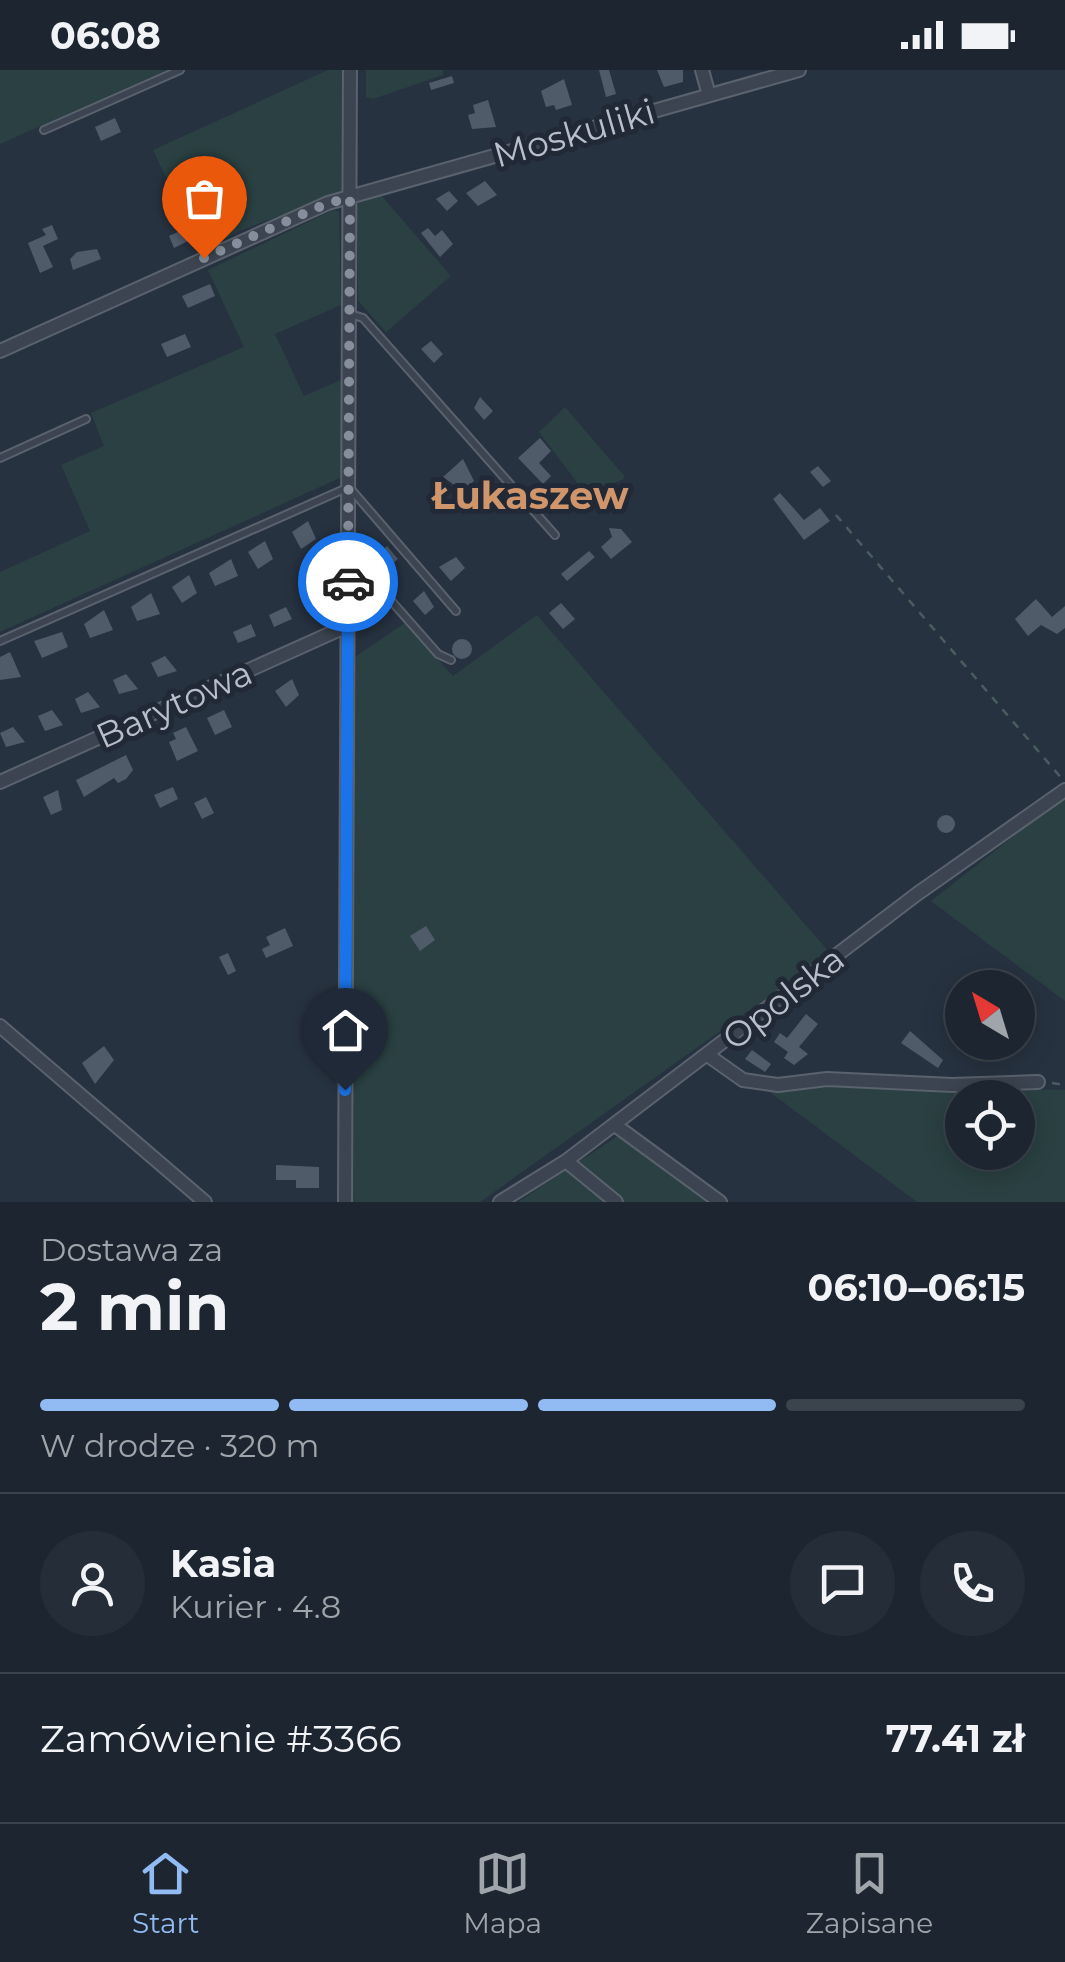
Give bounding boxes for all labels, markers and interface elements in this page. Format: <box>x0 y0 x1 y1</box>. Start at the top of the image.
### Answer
text: 06:08 <box>50 12 161 59</box>
street label: Moskuliki <box>488 89 660 177</box>
pin <box>162 156 247 259</box>
icon: bag <box>177 171 232 226</box>
district label: Łukaszew <box>430 472 629 519</box>
courier <box>298 532 398 632</box>
icon: car <box>321 555 376 610</box>
street label: Barytowa <box>90 651 258 757</box>
street label: Opolska <box>714 937 852 1059</box>
north arrow <box>945 970 1035 1060</box>
map controls <box>945 970 1035 1170</box>
pin <box>303 988 388 1091</box>
icon: home <box>318 1003 373 1058</box>
button: locate <box>945 1080 1035 1170</box>
text: Dostawa za <box>40 1230 223 1269</box>
text: 06:10–06:15 <box>808 1264 1025 1311</box>
text: 2 min <box>40 1267 229 1346</box>
text: W drodze · 320 m <box>40 1426 320 1465</box>
button: person <box>40 1531 145 1636</box>
button: chat <box>790 1531 895 1636</box>
button: phone <box>920 1531 1025 1636</box>
text: Kasia <box>170 1540 276 1587</box>
text: Kurier · 4.8 <box>170 1587 341 1626</box>
text: Zamówienie #3366 <box>40 1715 402 1762</box>
text: 77.41 zł <box>886 1715 1025 1762</box>
tab: Start <box>132 1846 199 1940</box>
tab: Mapa <box>463 1846 542 1940</box>
tab: Zapisane <box>806 1846 933 1940</box>

